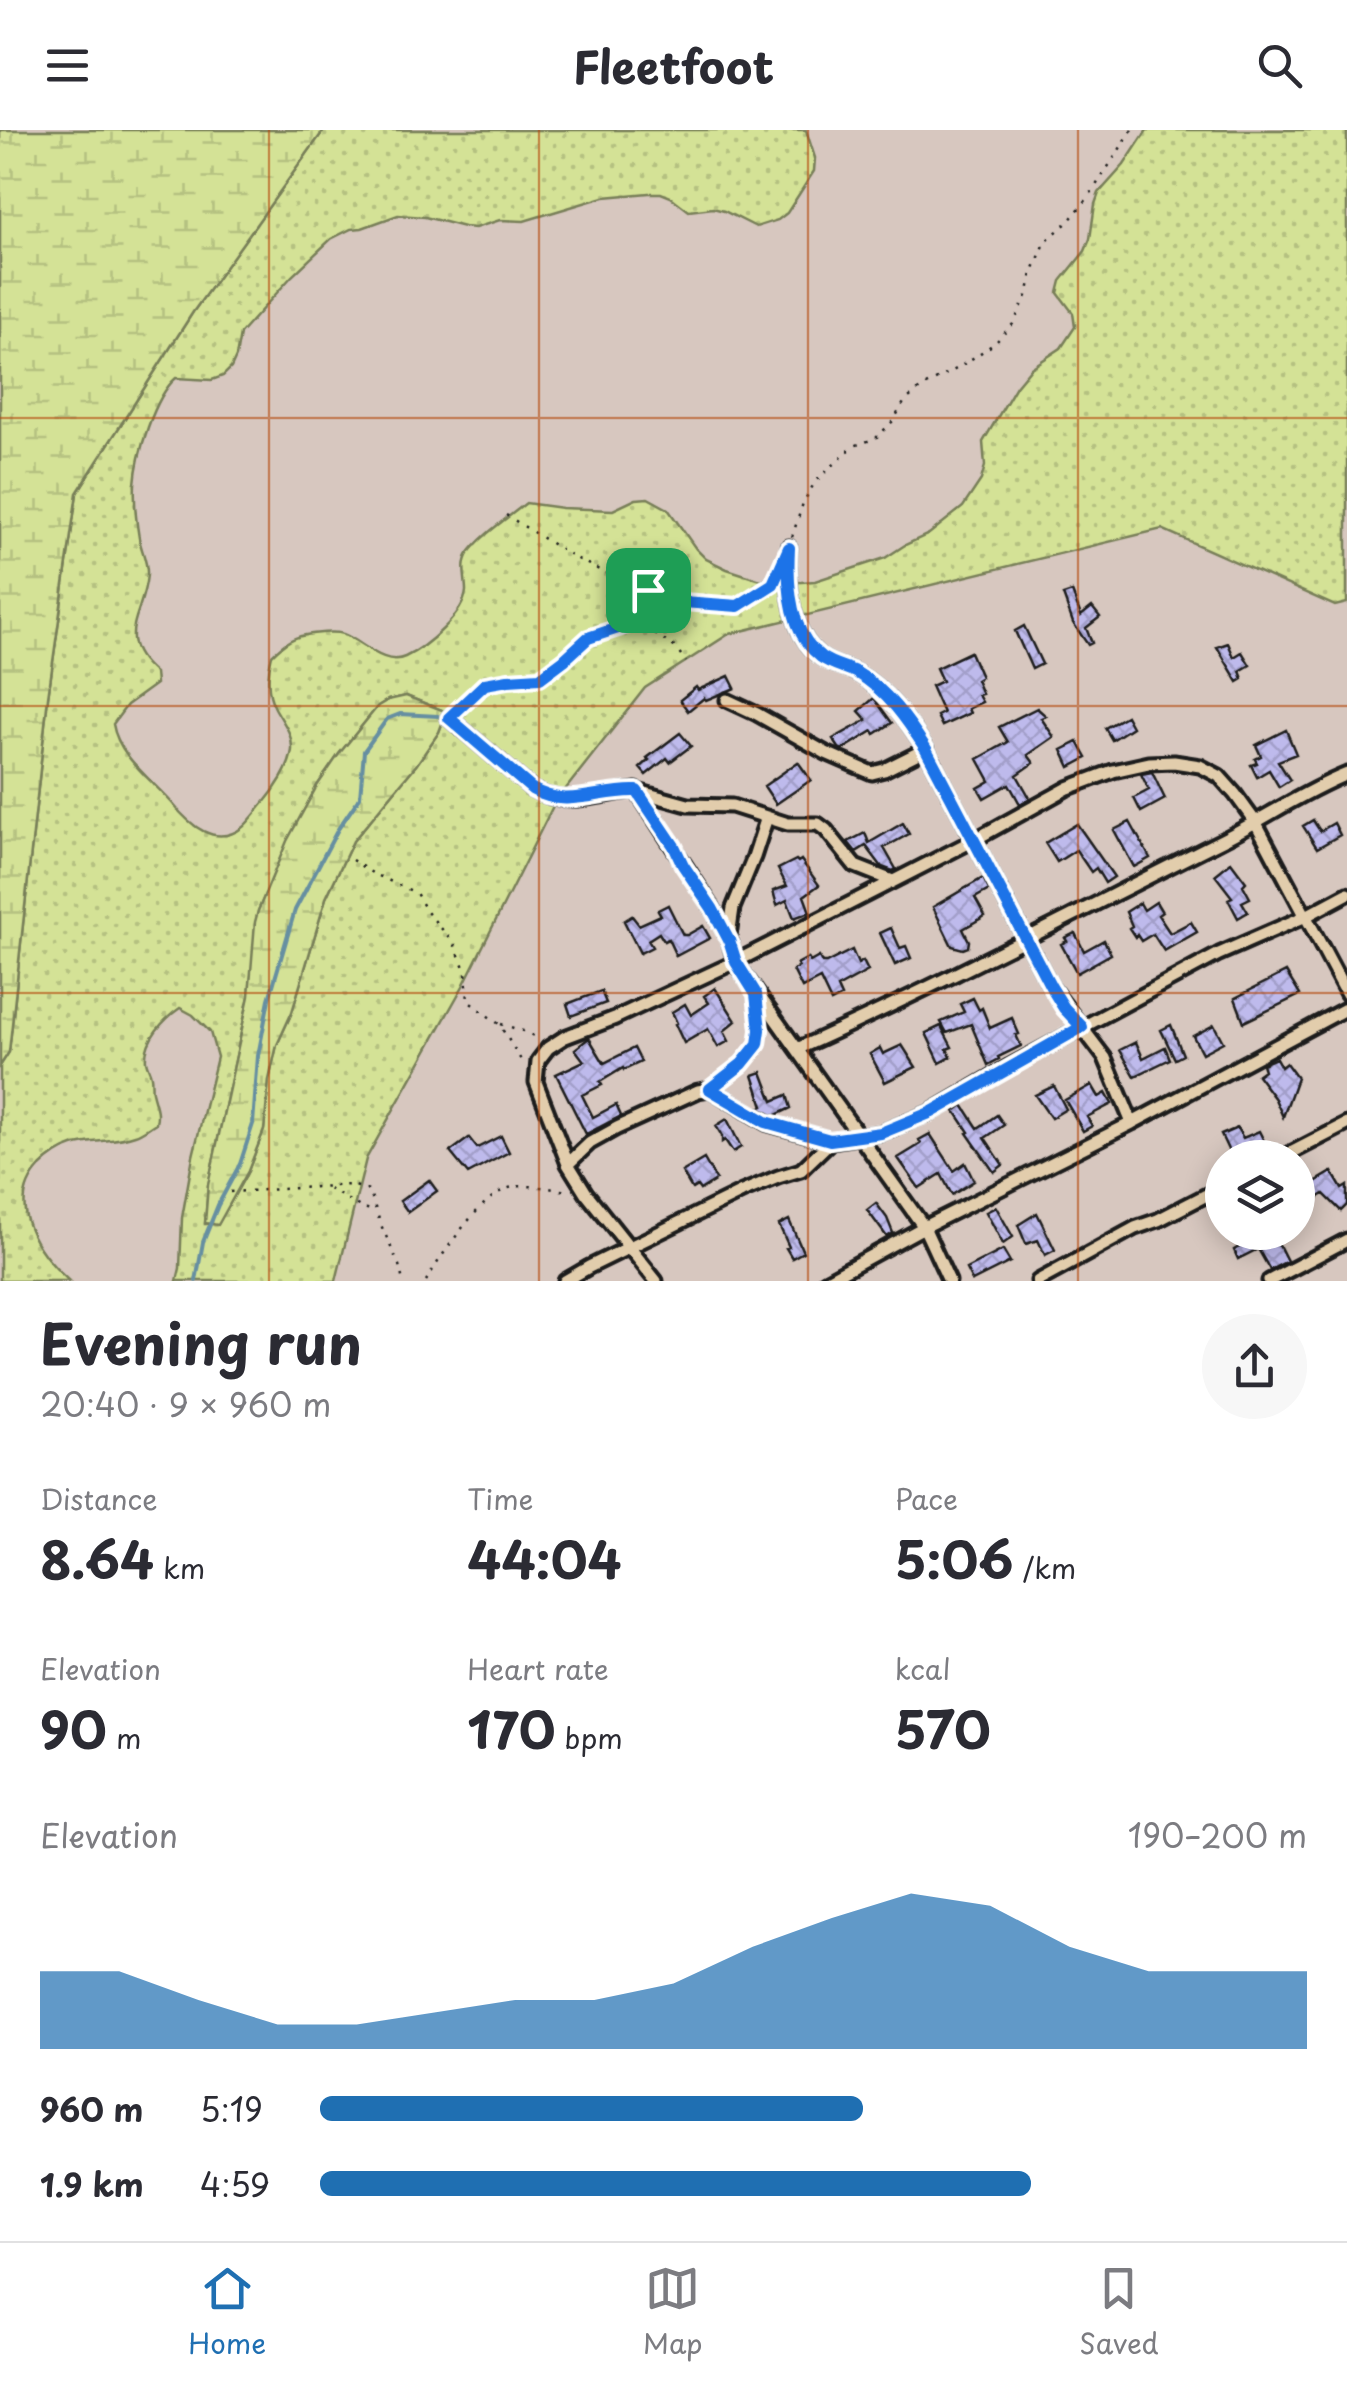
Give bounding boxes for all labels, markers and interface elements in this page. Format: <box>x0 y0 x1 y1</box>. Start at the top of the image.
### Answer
text: Fleetfoot <box>573 31 774 99</box>
icon: menu <box>40 38 95 93</box>
icon: search <box>1252 38 1307 93</box>
pin <box>606 548 691 633</box>
icon: arrive <box>621 563 676 618</box>
map controls <box>1205 1140 1315 1250</box>
button: layers <box>1205 1140 1315 1250</box>
text: Evening run <box>40 1301 362 1384</box>
button: share <box>1202 1314 1307 1419</box>
text: 20:40 · 9 × 960 m <box>40 1380 331 1428</box>
text: Distance <box>40 1477 158 1520</box>
text: Time <box>467 1477 534 1520</box>
text: Pace <box>895 1477 958 1520</box>
text: 8.64 <box>40 1520 154 1596</box>
text: 44:04 <box>467 1520 622 1596</box>
text: 5:06 <box>895 1520 1014 1596</box>
text: km <box>154 1546 205 1589</box>
text: /km <box>1014 1546 1076 1589</box>
text: Elevation <box>40 1647 161 1690</box>
text: Heart rate <box>467 1647 609 1690</box>
text: kcal <box>895 1647 951 1690</box>
text: 90 <box>40 1690 107 1766</box>
text: 170 <box>467 1690 556 1766</box>
text: 570 <box>895 1690 991 1766</box>
text: m <box>107 1716 142 1759</box>
text: bpm <box>556 1716 623 1759</box>
text: Elevation <box>40 1811 178 1859</box>
text: 190–200 m <box>1128 1811 1307 1859</box>
text: 960 m <box>40 2085 144 2133</box>
text: 5:19 <box>200 2085 263 2133</box>
text: 1.9 km <box>40 2160 144 2208</box>
text: 4:59 <box>200 2160 270 2208</box>
tab: Home <box>188 2261 266 2364</box>
tab: Map <box>643 2261 703 2364</box>
tab: Saved <box>1079 2261 1159 2364</box>

